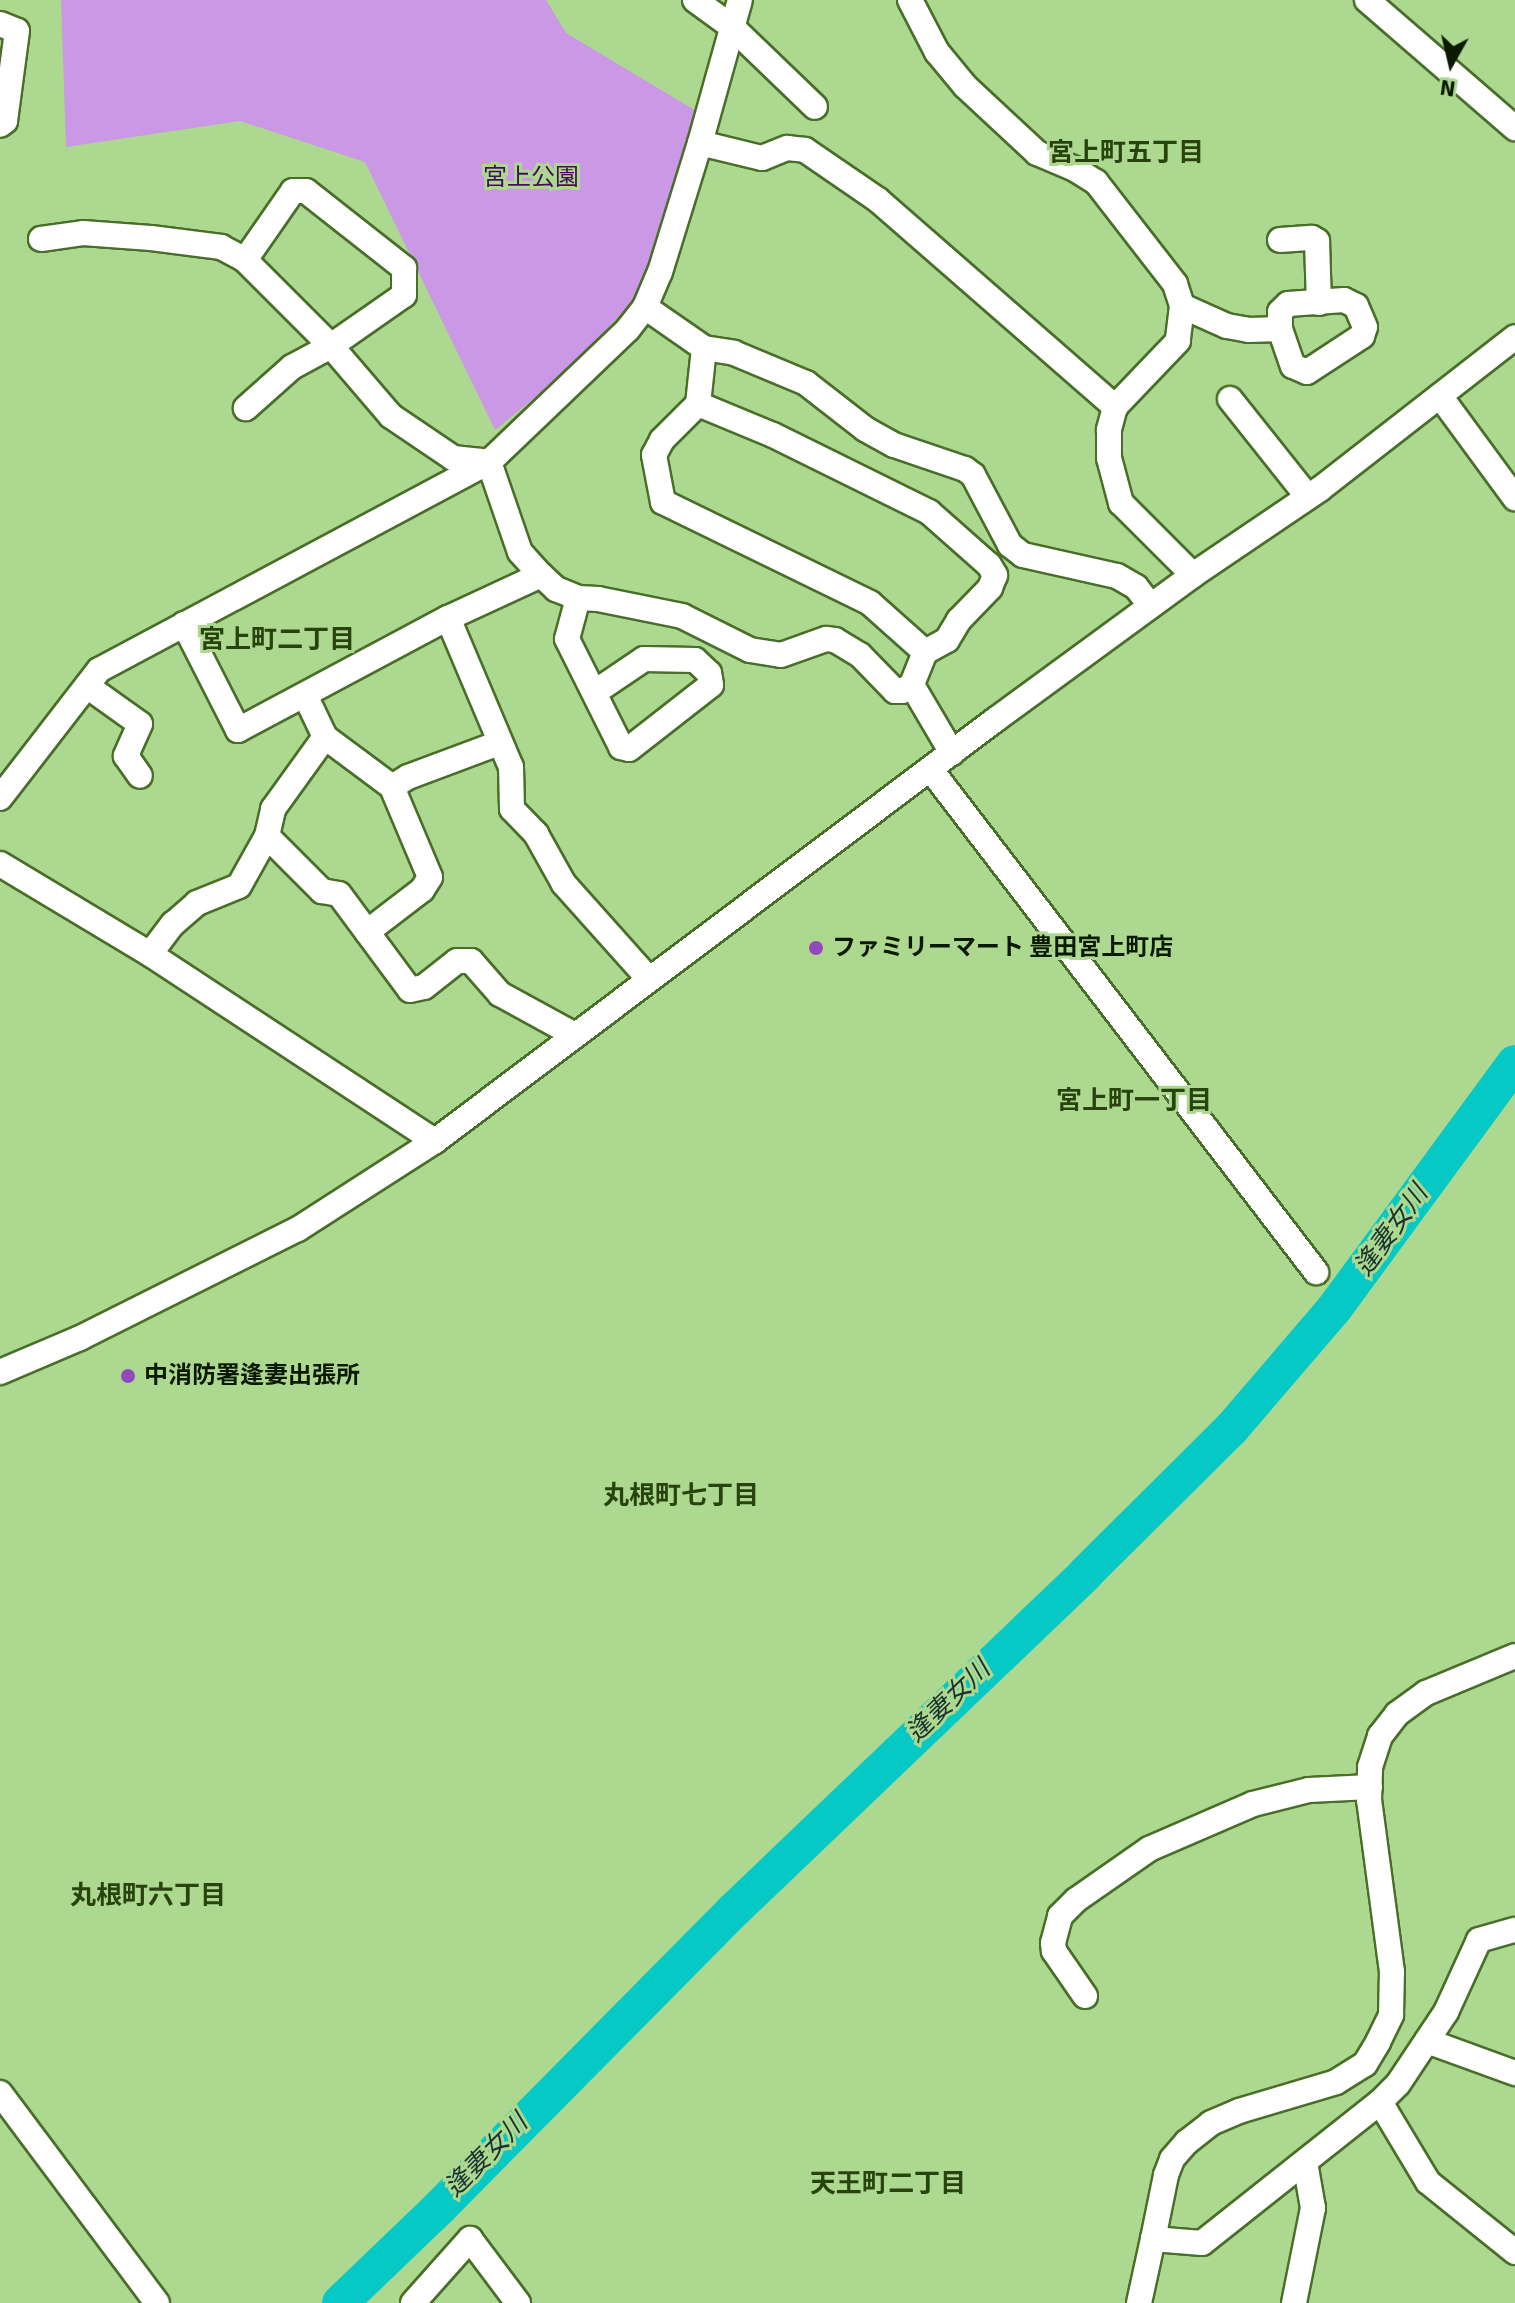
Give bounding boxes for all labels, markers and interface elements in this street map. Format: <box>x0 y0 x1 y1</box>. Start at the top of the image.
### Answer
north arrow <box>1411 24 1491 104</box>
text: N <box>1438 74 1457 103</box>
district label: 宮上町五丁目 <box>1048 138 1204 170</box>
park label: 宮上公園 <box>483 164 579 192</box>
district label: 宮上町二丁目 <box>199 625 355 657</box>
place label: ファミリーマート 豊田宮上町店 <box>832 934 1173 962</box>
marker: ファミリーマート 豊田宮上町店 <box>807 939 825 957</box>
district label: 宮上町一丁目 <box>1056 1086 1212 1118</box>
water label: 逢妻女川 <box>1349 1180 1435 1282</box>
place label: 中消防署逢妻出張所 <box>144 1362 360 1390</box>
marker: 中消防署逢妻出張所 <box>119 1367 137 1385</box>
district label: 丸根町七丁目 <box>603 1481 759 1513</box>
water label: 逢妻女川 <box>901 1655 997 1749</box>
district label: 丸根町六丁目 <box>70 1881 226 1913</box>
water label: 逢妻女川 <box>439 2108 535 2204</box>
district label: 天王町二丁目 <box>810 2169 966 2201</box>

